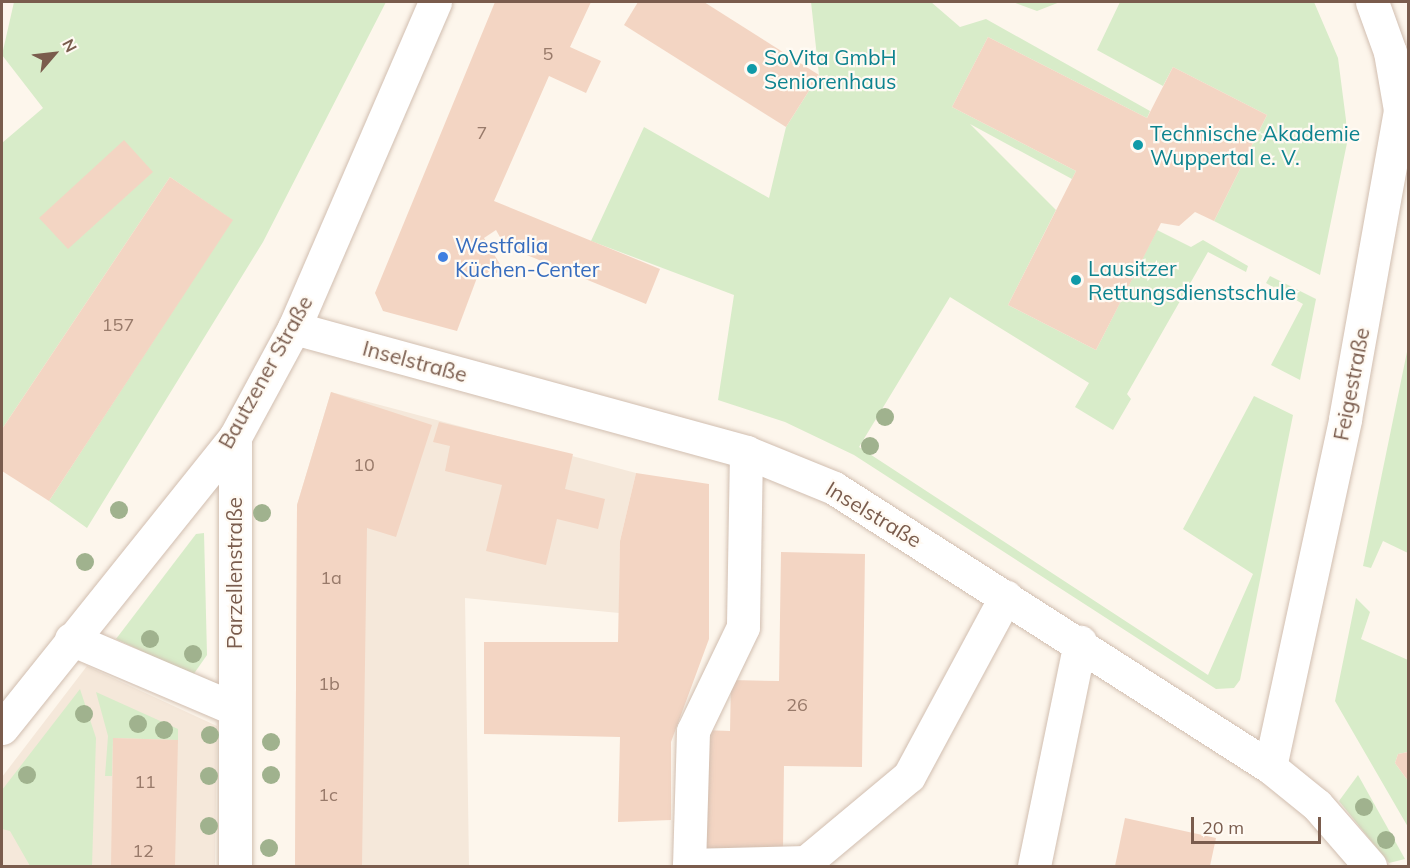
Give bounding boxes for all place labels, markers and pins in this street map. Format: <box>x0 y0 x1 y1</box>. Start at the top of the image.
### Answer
place label: SoVita GmbH Seniorenhaus <box>764 44 897 94</box>
marker: SoVita GmbH Seniorenhaus <box>745 62 759 76</box>
place label: Technische Akademie Wuppertal e. V. <box>1150 120 1360 170</box>
marker: Technische Akademie Wuppertal e. V. <box>1131 138 1145 152</box>
place label: Westfalia Küchen-Center <box>455 232 599 282</box>
marker: Westfalia Küchen-Center <box>436 250 450 264</box>
place label: Lausitzer Rettungsdienstschule <box>1088 255 1296 305</box>
marker: Lausitzer Rettungsdienstschule <box>1069 273 1083 287</box>

